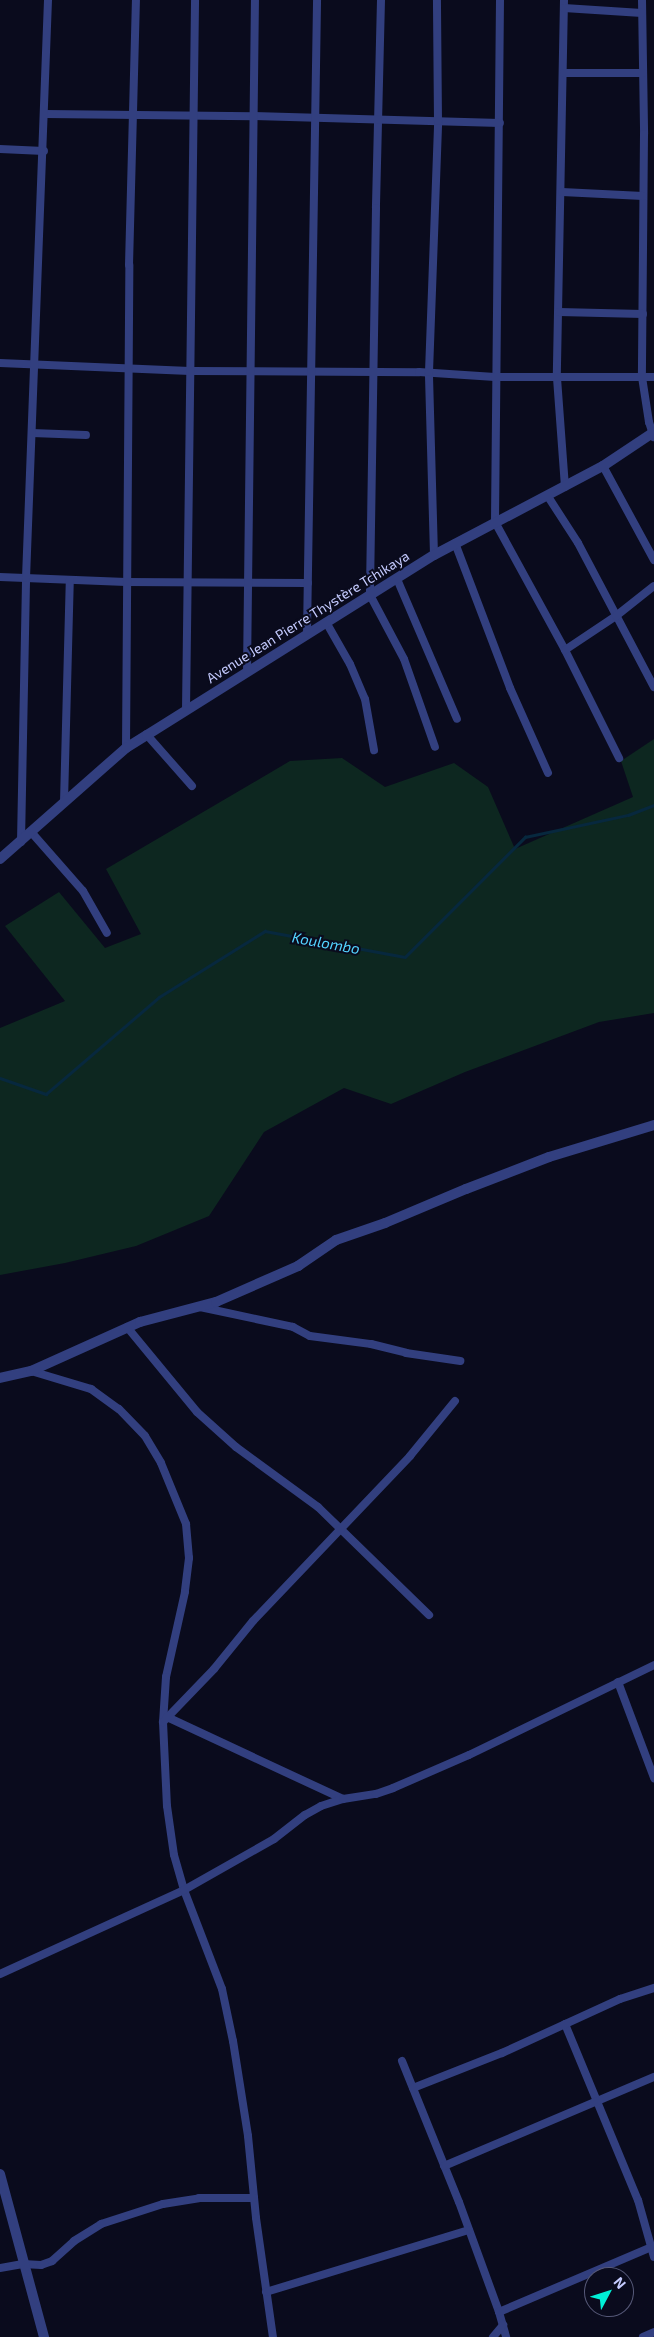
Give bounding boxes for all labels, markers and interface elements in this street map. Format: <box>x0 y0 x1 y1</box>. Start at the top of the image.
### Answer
street label: Avenue Jean Pierre Thystère Tchikaya <box>203 547 413 687</box>
water label: Koulombo <box>291 928 361 958</box>
north arrow <box>584 2267 634 2317</box>
text: N <box>610 2273 630 2292</box>

